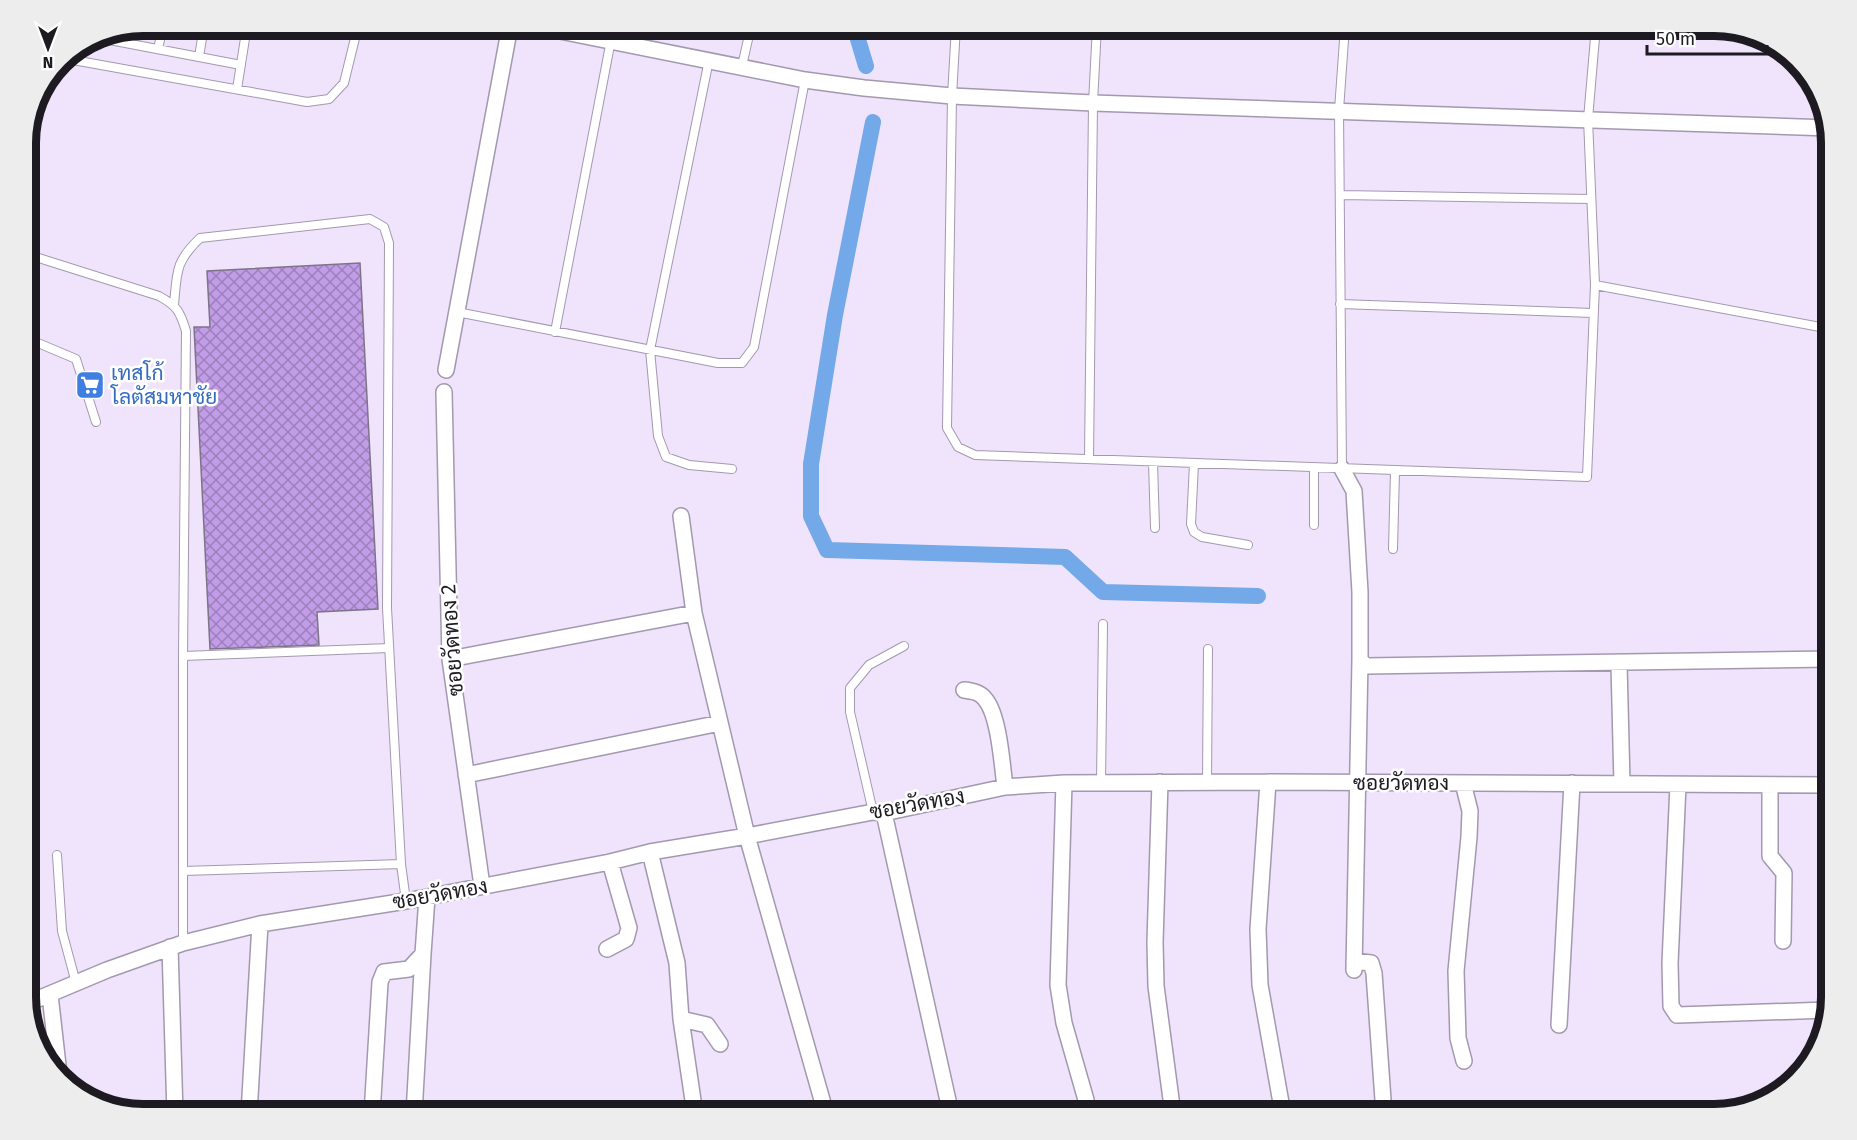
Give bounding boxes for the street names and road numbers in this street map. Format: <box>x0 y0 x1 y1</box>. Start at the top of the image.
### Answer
street label: ซอยวัดทอง 2 <box>435 583 469 697</box>
street label: ซอยวัดทอง <box>1353 770 1449 796</box>
street label: ซอยวัดทอง <box>867 783 967 825</box>
street label: ซอยวัดทอง <box>390 873 490 915</box>

